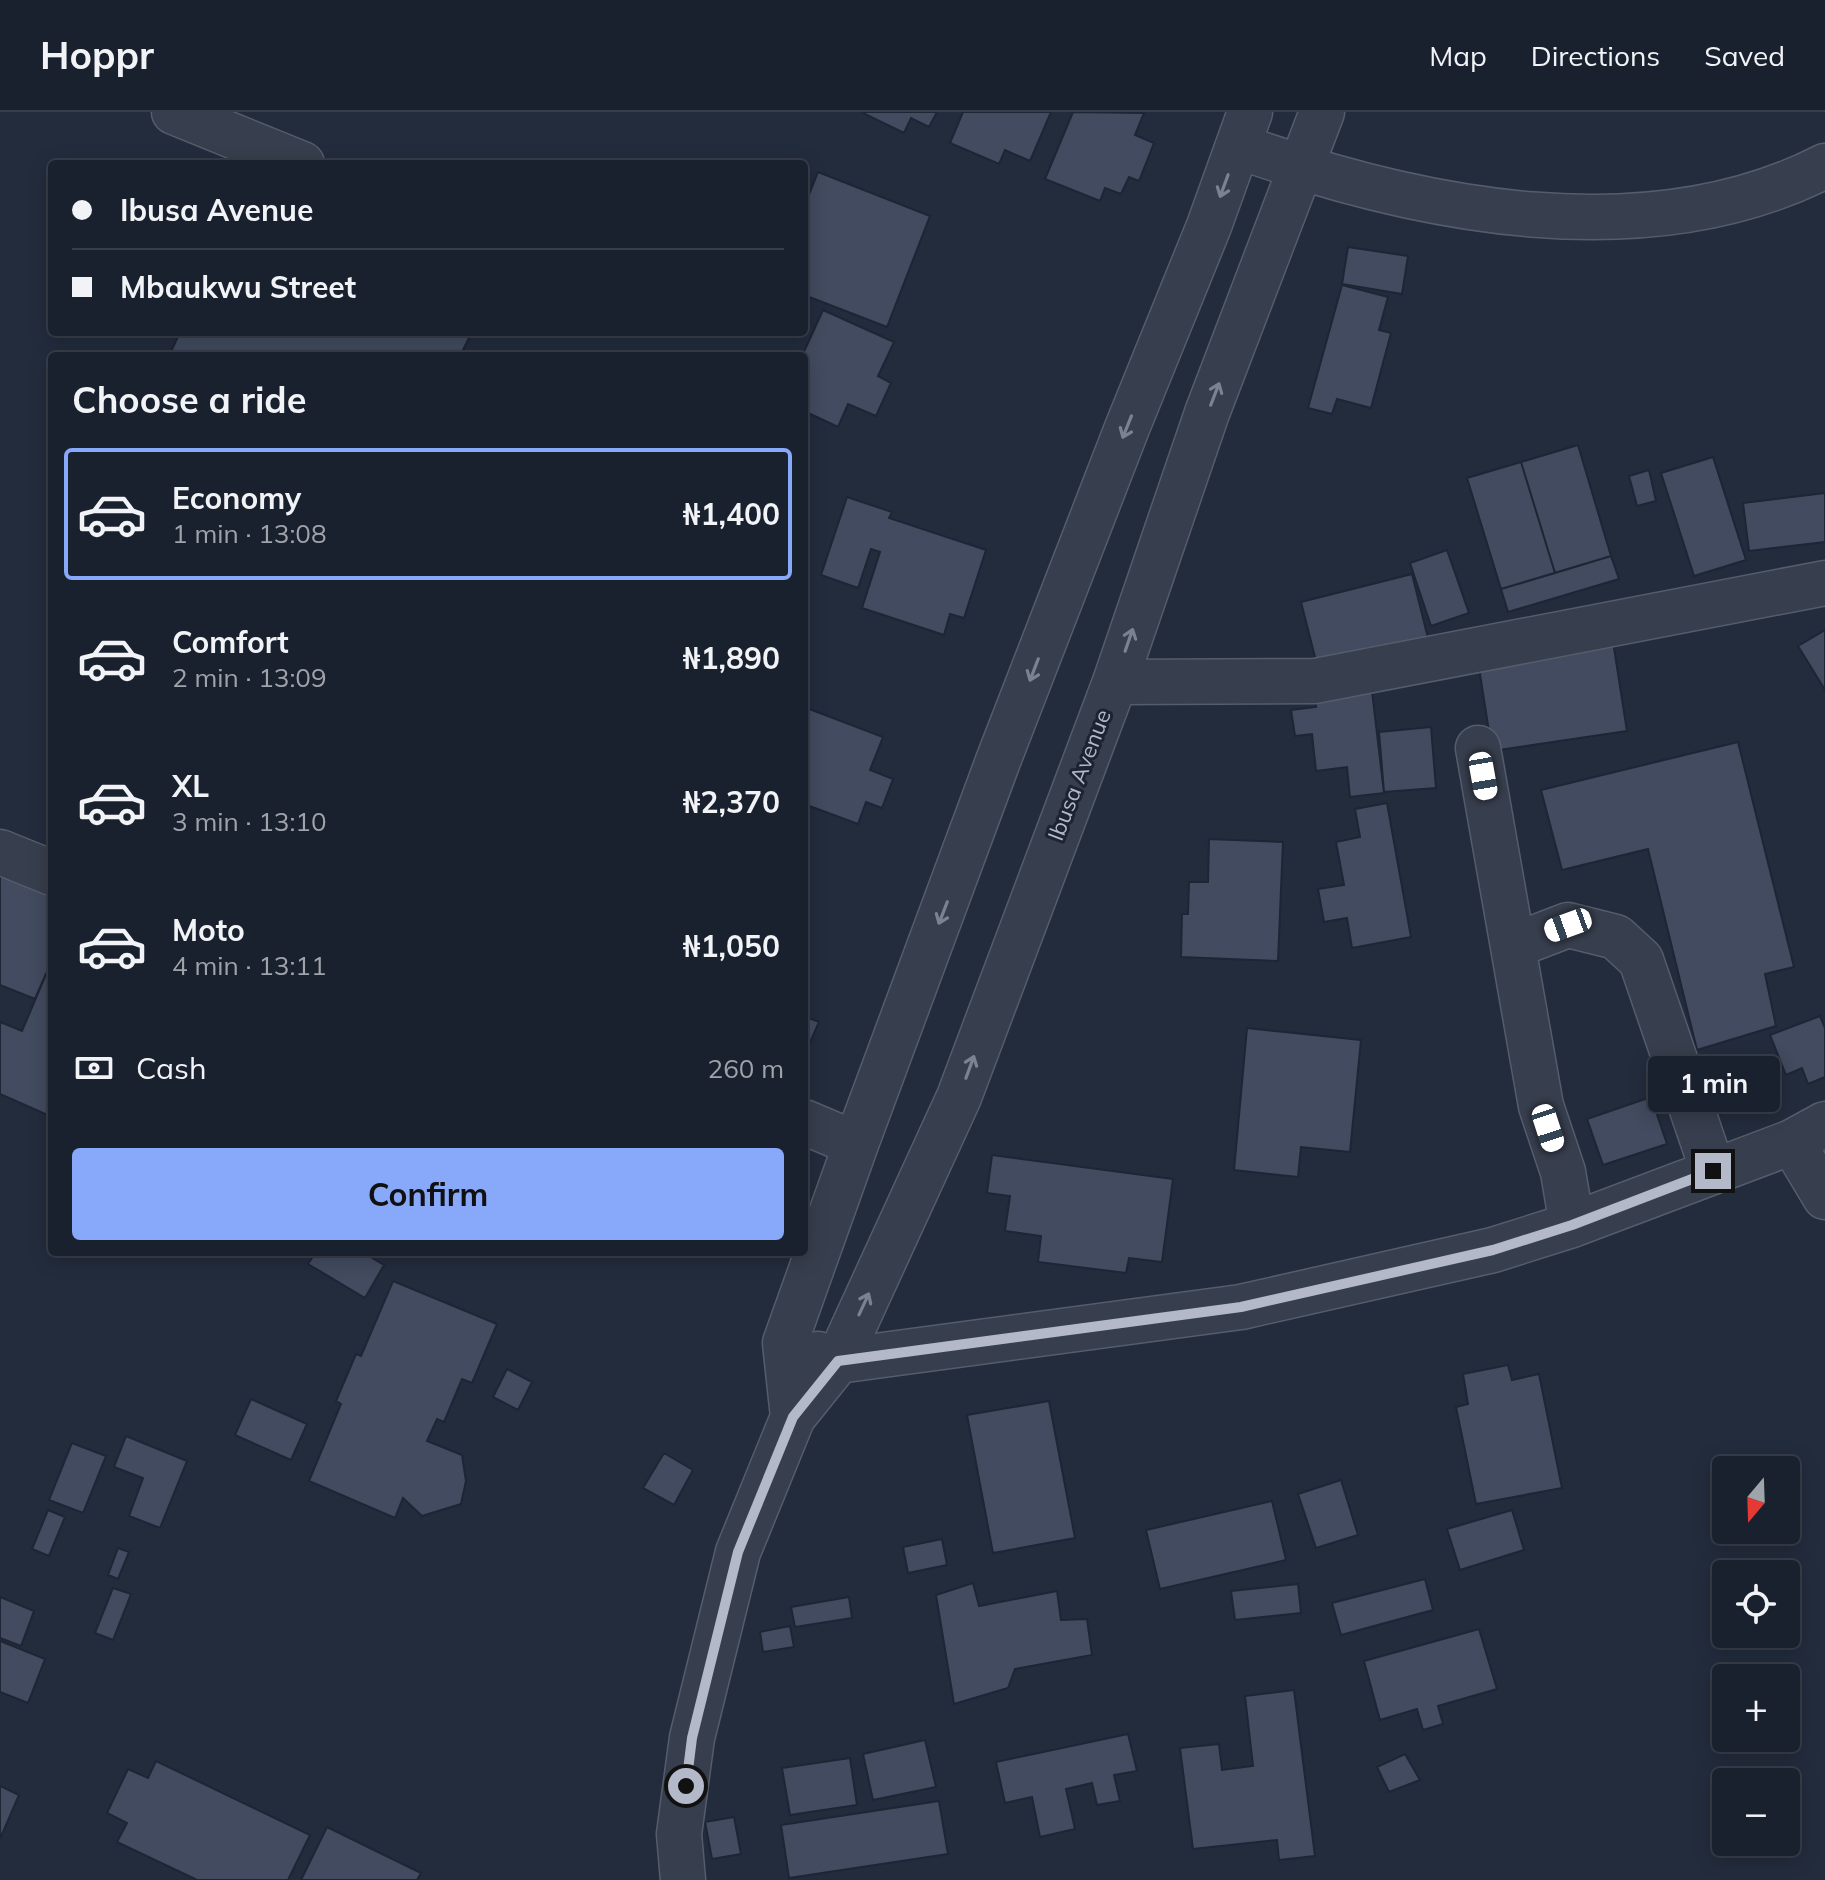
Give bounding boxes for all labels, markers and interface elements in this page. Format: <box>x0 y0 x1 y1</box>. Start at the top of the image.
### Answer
text: Hoppr <box>40 31 154 79</box>
text: Map <box>1429 38 1487 73</box>
text: Directions <box>1531 38 1660 73</box>
text: Saved <box>1704 38 1785 73</box>
one-way arrow <box>1216 173 1230 197</box>
text: Ibusa Avenue <box>120 191 313 229</box>
text: Mbaukwu Street <box>120 268 356 306</box>
text: Choose a ride <box>72 377 306 422</box>
one-way arrow <box>1209 382 1223 407</box>
one-way arrow <box>1119 414 1133 439</box>
icon: car <box>76 478 148 550</box>
text: Economy <box>172 479 301 517</box>
text: ₦1,400 <box>683 495 780 533</box>
text: 1 min · 13:08 <box>172 517 327 550</box>
icon: car <box>76 622 148 694</box>
text: Comfort <box>172 623 289 661</box>
one-way arrow <box>1123 627 1138 652</box>
text: ₦1,890 <box>683 639 780 677</box>
one-way arrow <box>1026 657 1040 681</box>
text: 2 min · 13:09 <box>172 661 327 694</box>
street label: Ibusa Avenue <box>1041 706 1117 844</box>
car <box>1467 750 1499 802</box>
icon: car <box>76 766 148 838</box>
text: XL <box>172 767 209 805</box>
text: ₦2,370 <box>683 783 780 821</box>
text: 3 min · 13:10 <box>172 805 327 838</box>
one-way arrow <box>935 900 949 925</box>
car <box>1541 906 1595 944</box>
icon: car <box>76 910 148 982</box>
text: Moto <box>172 911 245 949</box>
text: ₦1,050 <box>683 927 780 965</box>
text: 4 min · 13:11 <box>172 949 327 982</box>
icon: cash <box>72 1046 116 1090</box>
text: Cash <box>136 1049 207 1087</box>
text: 260 m <box>708 1052 784 1085</box>
one-way arrow <box>964 1055 978 1080</box>
callout: 1 min <box>1647 1055 1779 1111</box>
text: 1 min <box>1680 1067 1748 1100</box>
car <box>1529 1101 1567 1155</box>
button: Confirm <box>72 1148 784 1240</box>
route end <box>1695 1153 1731 1189</box>
one-way arrow <box>857 1293 872 1317</box>
north arrow <box>1712 1456 1800 1544</box>
map controls <box>1712 1456 1800 1856</box>
button: locate <box>1712 1560 1800 1648</box>
button: + <box>1712 1664 1800 1752</box>
route start <box>668 1768 704 1804</box>
button: − <box>1712 1768 1800 1856</box>

